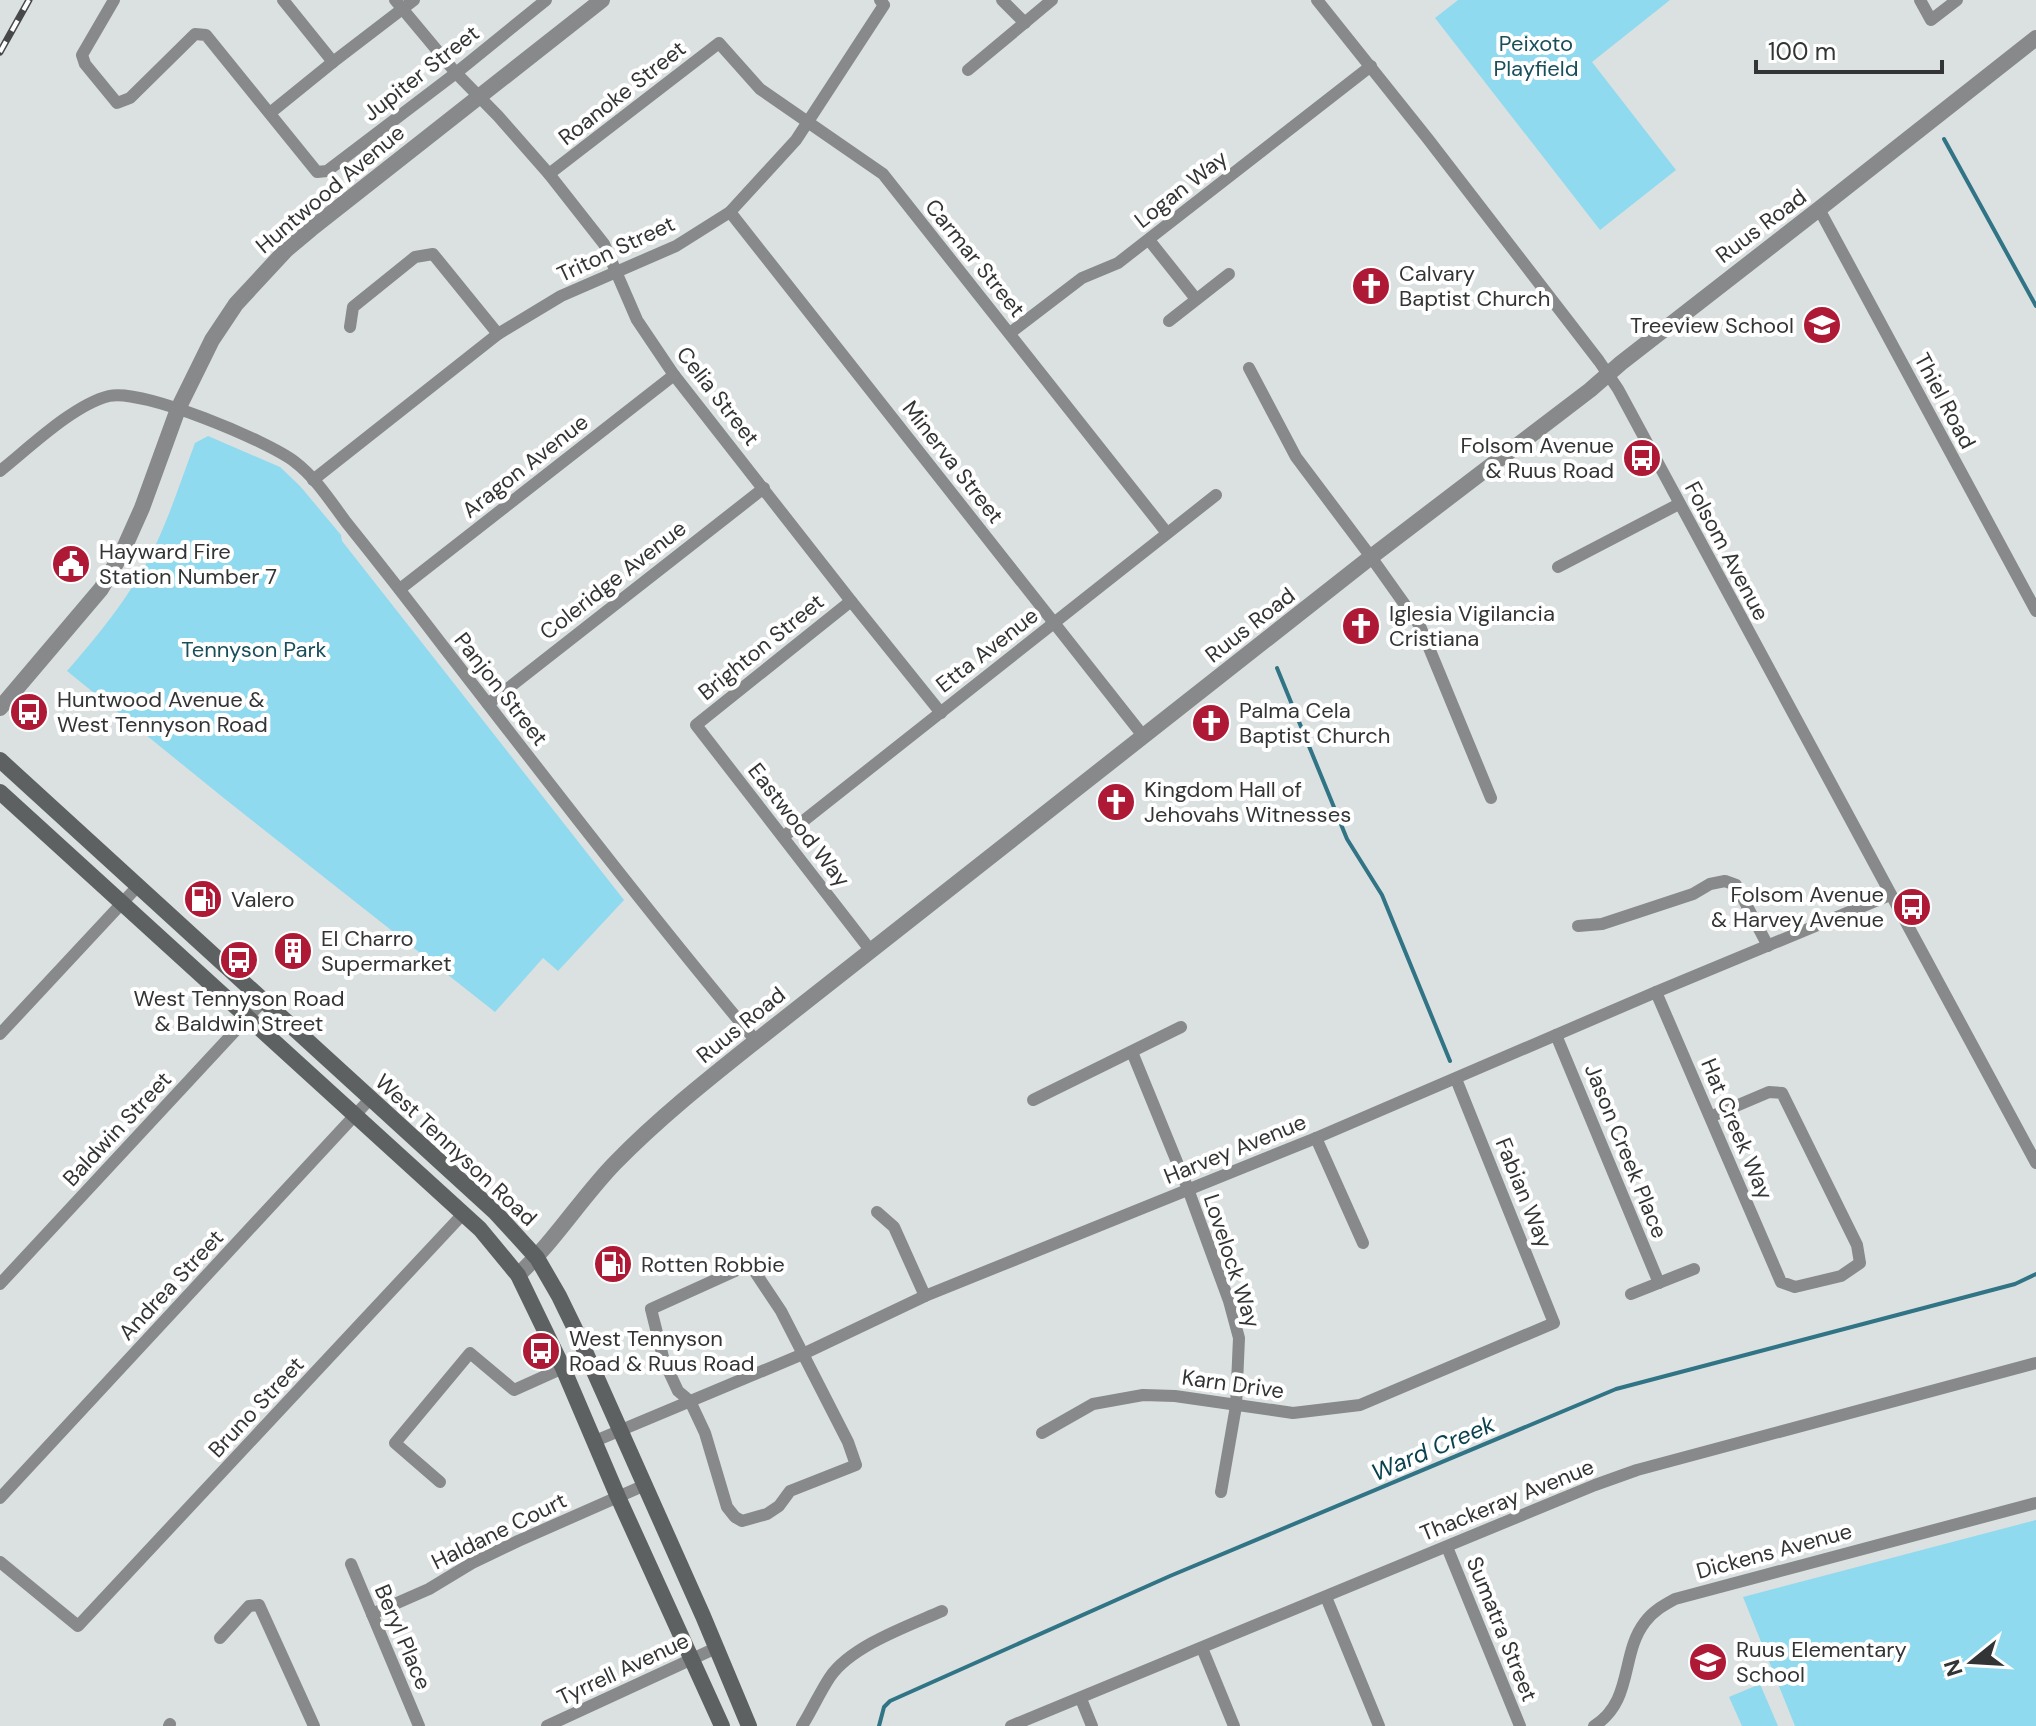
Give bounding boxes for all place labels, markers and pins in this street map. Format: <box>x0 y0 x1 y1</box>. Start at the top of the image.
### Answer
place label: Calvary Baptist Church <box>1399 259 1551 313</box>
church icon: Calvary Baptist Church <box>1350 265 1392 307</box>
school or university icon: Treeview School <box>1801 304 1843 346</box>
place label: Treeview School <box>1630 311 1794 340</box>
place label: Folsom Avenue & Ruus Road <box>1460 431 1614 485</box>
bus stop icon: Folsom Avenue & Ruus Road <box>1621 437 1663 479</box>
place label: Hayward Fire Station Number 7 <box>99 537 277 591</box>
public building icon: Hayward Fire Station Number 7 <box>50 543 92 585</box>
place label: Iglesia Vigilancia Cristiana <box>1389 599 1555 653</box>
church icon: Iglesia Vigilancia Cristiana <box>1340 605 1382 647</box>
place label: Huntwood Avenue & West Tennyson Road <box>57 685 268 739</box>
bus stop icon: Huntwood Avenue & West Tennyson Road <box>8 691 50 733</box>
place label: Palma Cela Baptist Church <box>1239 696 1391 750</box>
church icon: Palma Cela Baptist Church <box>1190 702 1232 744</box>
place label: Kingdom Hall of Jehovahs Witnesses <box>1144 775 1351 829</box>
church icon: Kingdom Hall of Jehovahs Witnesses <box>1095 781 1137 823</box>
fuel station icon: Valero <box>182 878 224 920</box>
place label: Folsom Avenue & Harvey Avenue <box>1711 880 1884 934</box>
place label: Valero <box>231 885 295 914</box>
bus stop icon: Folsom Avenue & Harvey Avenue <box>1891 886 1933 928</box>
place label: El Charro Supermarket <box>321 924 452 978</box>
building icon: El Charro Supermarket <box>272 930 314 972</box>
bus stop icon: West Tennyson Road & Baldwin Street <box>218 939 260 981</box>
place label: West Tennyson Road & Baldwin Street <box>134 984 344 1038</box>
fuel station icon: Rotten Robbie <box>592 1243 634 1285</box>
place label: Rotten Robbie <box>641 1250 785 1279</box>
place label: West Tennyson Road & Ruus Road <box>569 1324 754 1378</box>
bus stop icon: West Tennyson Road & Ruus Road <box>520 1330 562 1372</box>
place label: Ruus Elementary School <box>1736 1635 1907 1689</box>
school or university icon: Ruus Elementary School <box>1687 1641 1729 1683</box>

